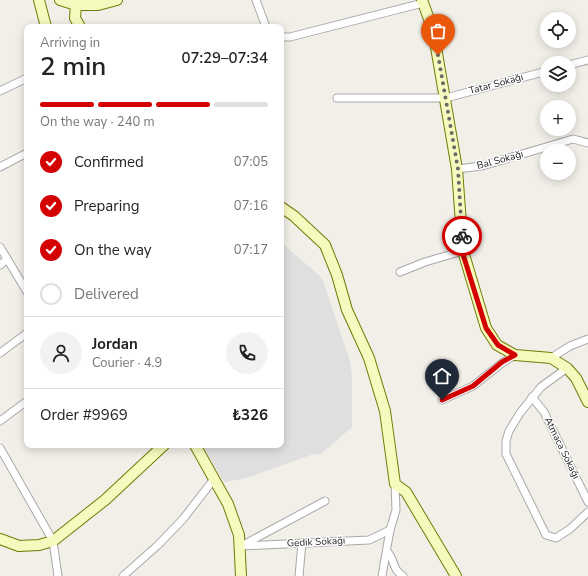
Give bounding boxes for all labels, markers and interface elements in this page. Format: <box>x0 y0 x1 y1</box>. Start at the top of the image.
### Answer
map controls <box>540 12 576 180</box>
button: locate <box>540 12 576 48</box>
pin <box>421 14 455 55</box>
icon: bag <box>427 20 449 42</box>
text: Arriving in <box>40 34 100 52</box>
text: 07:29–07:34 <box>181 48 268 68</box>
text: 2 min <box>40 49 106 84</box>
button: layers <box>540 56 576 92</box>
street label: Tatar Sokağı <box>467 70 525 98</box>
button: + <box>540 100 576 136</box>
text: On the way · 240 m <box>40 113 155 131</box>
button: − <box>540 144 576 180</box>
street label: Bal Sokağı <box>475 147 525 173</box>
icon: check <box>40 151 62 173</box>
text: Confirmed <box>74 152 144 172</box>
text: 07:05 <box>234 153 268 171</box>
icon: check <box>40 195 62 217</box>
text: Preparing <box>74 196 139 216</box>
text: 07:16 <box>234 197 268 215</box>
courier <box>442 216 482 256</box>
icon: bike <box>451 225 473 247</box>
icon: check <box>40 239 62 261</box>
text: On the way <box>74 240 152 260</box>
text: 07:17 <box>234 241 268 259</box>
text: Delivered <box>74 284 139 304</box>
button: person <box>40 332 82 374</box>
button: phone <box>226 332 268 374</box>
text: Jordan <box>92 334 138 354</box>
text: Courier · 4.9 <box>92 354 162 372</box>
pin <box>425 359 459 400</box>
icon: home <box>431 365 453 387</box>
text: Order #9969 <box>40 405 128 425</box>
text: ₺326 <box>232 405 268 425</box>
street label: Atmaca Sokağı <box>541 415 583 481</box>
street label: Gedik Sokağı <box>286 533 346 551</box>

